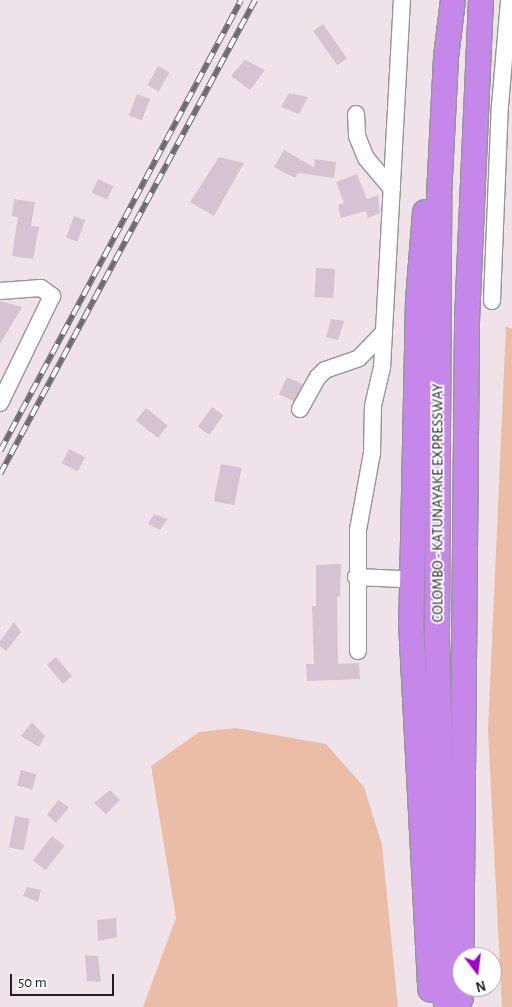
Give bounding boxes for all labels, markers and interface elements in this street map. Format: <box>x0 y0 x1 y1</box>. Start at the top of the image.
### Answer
street label: COLOMBO - KATUNAYAKE EXPRESSWAY <box>429 384 447 622</box>
north arrow <box>452 947 502 997</box>
scale bar <box>12 964 116 996</box>
text: 50 m <box>18 975 47 990</box>
text: N <box>474 977 487 994</box>

